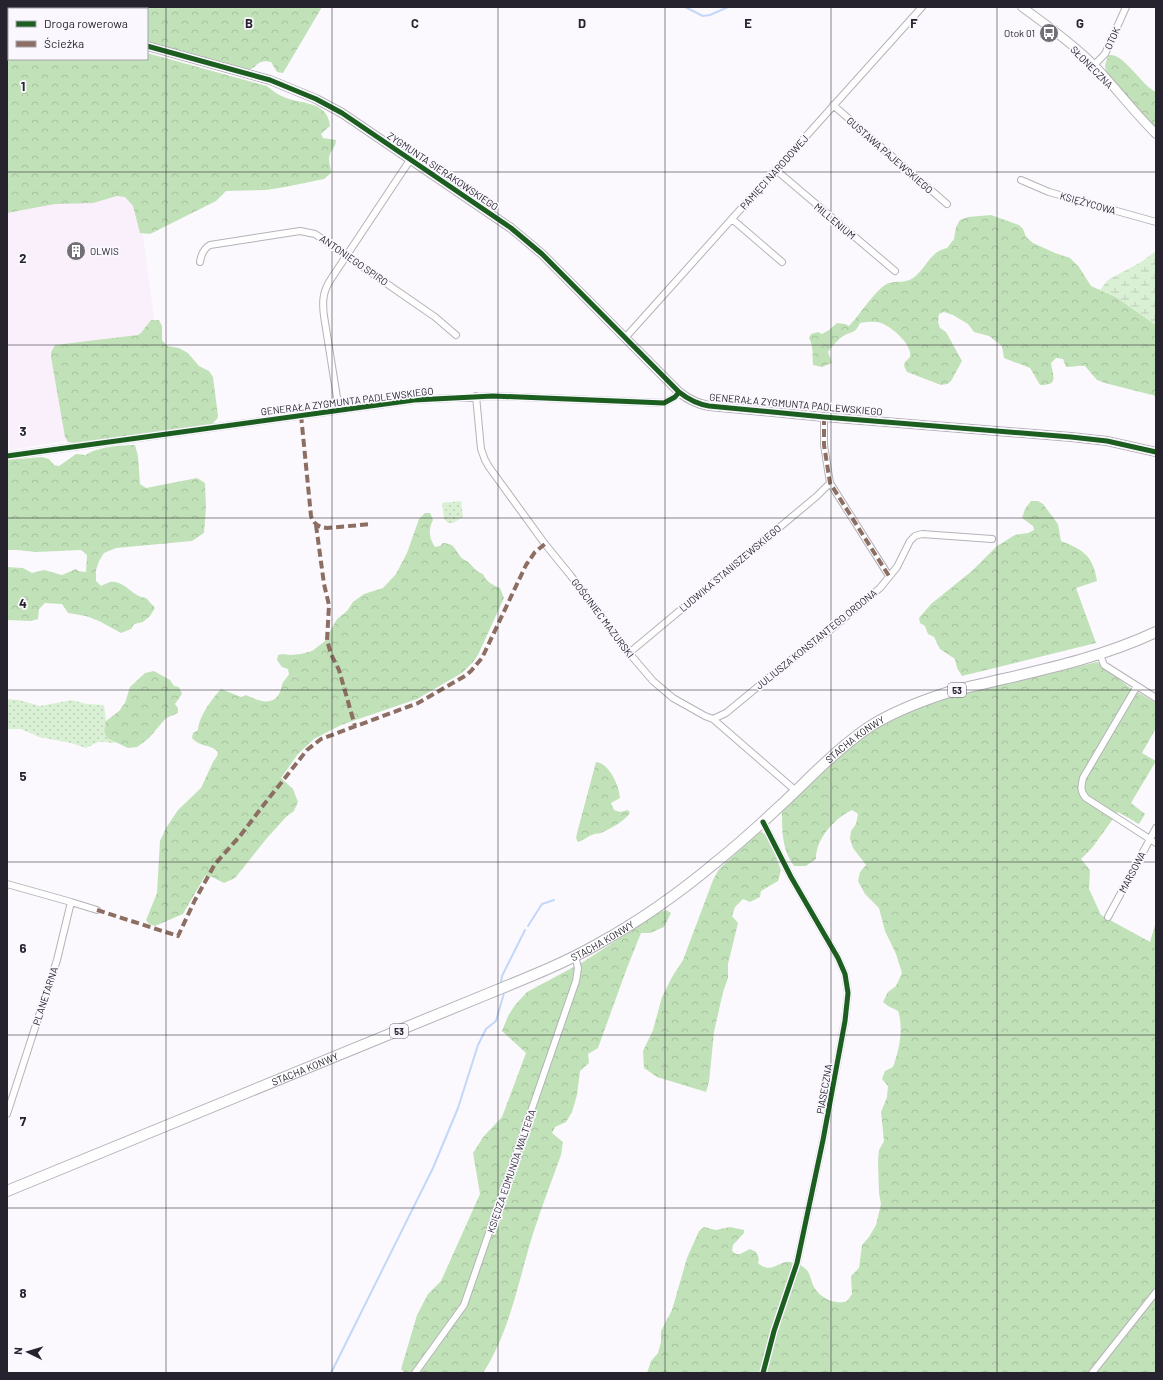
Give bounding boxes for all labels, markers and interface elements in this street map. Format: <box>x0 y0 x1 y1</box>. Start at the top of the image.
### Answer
legend <box>8 8 148 60</box>
text: B <box>245 15 253 31</box>
text: C <box>411 15 419 31</box>
text: D <box>578 15 586 31</box>
text: E <box>744 15 752 31</box>
text: F <box>910 15 918 31</box>
text: G <box>1076 15 1084 31</box>
text: Droga rowerowa <box>44 16 128 30</box>
bus stop icon: Otok 01 <box>1038 22 1060 44</box>
street label: OTOK <box>1102 25 1122 51</box>
place label: Otok 01 <box>1004 27 1035 39</box>
text: Ścieżka <box>44 36 84 50</box>
street label: SŁONECZNA <box>1068 43 1116 91</box>
text: 1 <box>21 78 25 94</box>
street label: GUSTAWA PAJEWSKIEGO <box>844 114 936 196</box>
street label: ZYGMUNTA SIERAKOWSKIEGO <box>385 129 501 213</box>
street label: PAMIĘCI NARODOWEJ <box>737 132 811 212</box>
street label: KSIĘŻYCOWA <box>1059 189 1117 217</box>
street label: MILLENIUM <box>812 200 858 242</box>
street label: ANTONIEGO SPIRO <box>318 232 390 288</box>
building icon: OLWIS <box>65 240 87 262</box>
place label: OLWIS <box>90 245 119 257</box>
text: 2 <box>19 250 27 266</box>
street label: GENERAŁA ZYGMUNTA PADLEWSKIEGO <box>260 384 434 418</box>
street label: GENERAŁA ZYGMUNTA PADLEWSKIEGO <box>709 390 883 418</box>
text: 3 <box>19 423 27 439</box>
street label: LUDWIKA STANISZEWSKIEGO <box>677 522 783 614</box>
street label: GOŚCINIEC MAZURSKI <box>569 576 637 660</box>
street label: JULIUSZA KONSTANTEGO ORDONA <box>753 586 879 692</box>
text: 4 <box>19 595 27 611</box>
road number: 53 <box>948 683 966 697</box>
street label: STACHA KONWY <box>823 713 887 766</box>
text: 5 <box>19 768 27 784</box>
street label: MARSOWA <box>1116 849 1148 895</box>
street label: STACHA KONWY <box>569 918 637 963</box>
text: 6 <box>20 940 27 956</box>
street label: PLANETARNA <box>30 965 60 1027</box>
road number: 53 <box>390 1024 408 1038</box>
street label: STACHA KONWY <box>270 1050 340 1088</box>
street label: PIASECZNA <box>814 1063 834 1115</box>
street label: KSIĘDZA EDMUNDA WALTERA <box>484 1108 538 1234</box>
text: 7 <box>20 1113 27 1129</box>
text: 8 <box>19 1285 27 1301</box>
north arrow <box>8 1332 48 1372</box>
text: N <box>11 1347 24 1355</box>

